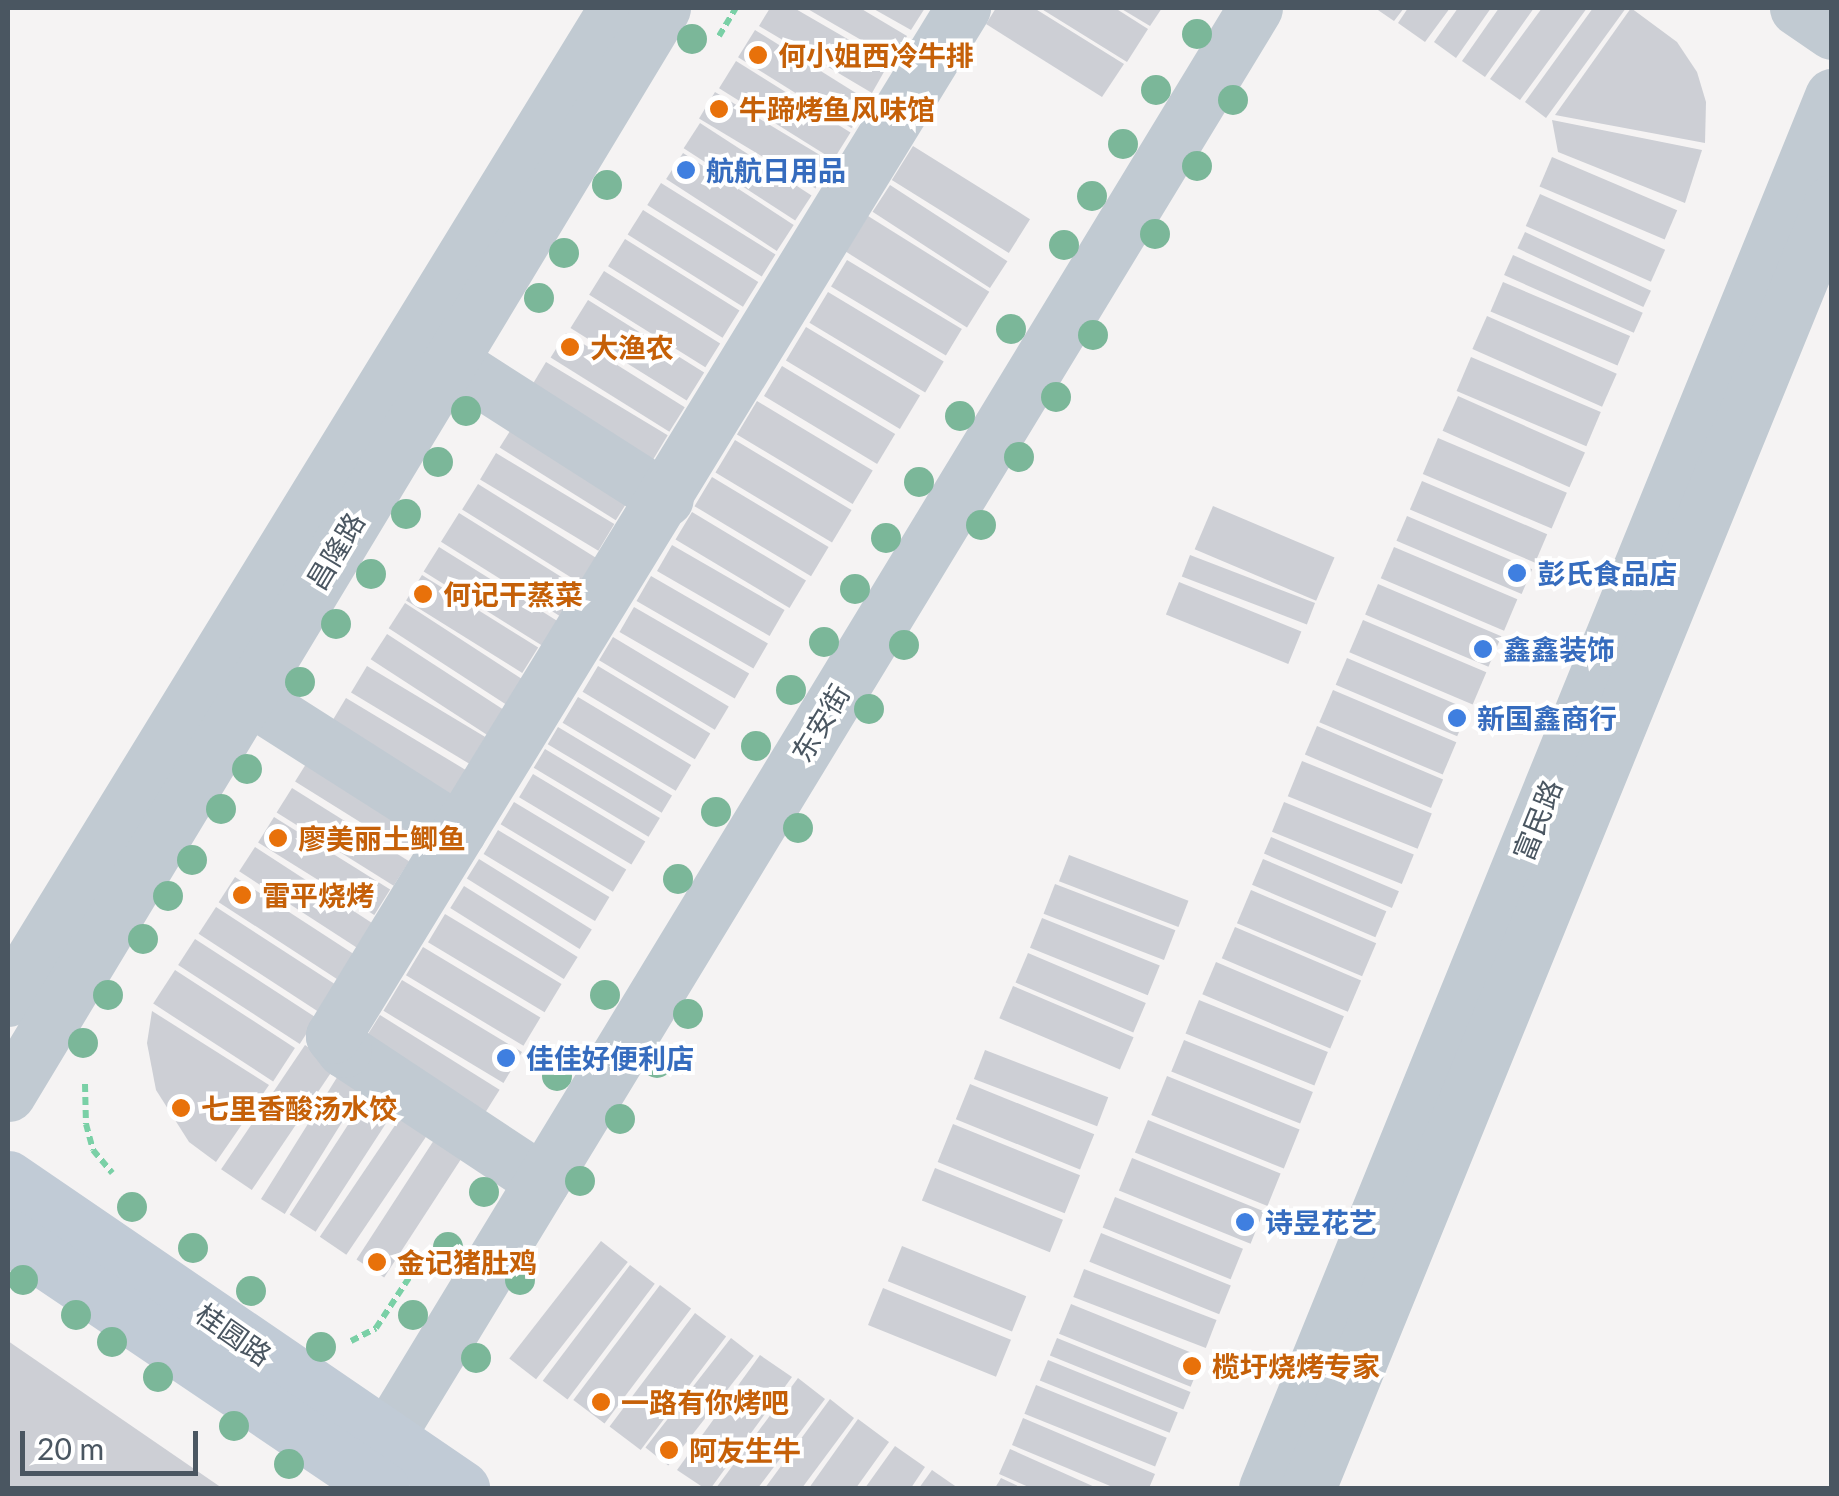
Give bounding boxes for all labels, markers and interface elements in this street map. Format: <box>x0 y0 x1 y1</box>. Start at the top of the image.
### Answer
place label: 何小姐西冷牛排 <box>778 38 974 72</box>
marker: 何小姐西冷牛排 <box>747 44 769 66</box>
place label: 牛蹄烤鱼风味馆 <box>739 92 935 126</box>
marker: 牛蹄烤鱼风味馆 <box>708 98 730 120</box>
place label: 航航日用品 <box>706 153 846 187</box>
marker: 航航日用品 <box>675 159 697 181</box>
place label: 大渔农 <box>590 330 674 364</box>
marker: 大渔农 <box>559 336 581 358</box>
street label: 昌隆路 <box>299 506 371 596</box>
place label: 彭氏食品店 <box>1537 556 1677 590</box>
marker: 彭氏食品店 <box>1506 562 1528 584</box>
place label: 何记干蒸菜 <box>443 577 583 611</box>
marker: 何记干蒸菜 <box>412 583 434 605</box>
place label: 鑫鑫装饰 <box>1503 632 1615 666</box>
marker: 鑫鑫装饰 <box>1472 638 1494 660</box>
street label: 东安街 <box>784 678 856 768</box>
place label: 新国鑫商行 <box>1477 701 1617 735</box>
marker: 新国鑫商行 <box>1446 707 1468 729</box>
street label: 富民路 <box>1506 775 1568 865</box>
place label: 廖美丽土鲫鱼 <box>298 821 466 855</box>
marker: 廖美丽土鲫鱼 <box>267 827 289 849</box>
place label: 雷平烧烤 <box>262 878 374 912</box>
marker: 雷平烧烤 <box>231 884 253 906</box>
place label: 佳佳好便利店 <box>526 1041 694 1075</box>
marker: 佳佳好便利店 <box>495 1047 517 1069</box>
place label: 七里香酸汤水饺 <box>201 1091 397 1125</box>
marker: 七里香酸汤水饺 <box>170 1097 192 1119</box>
place label: 诗昱花艺 <box>1265 1205 1377 1239</box>
marker: 诗昱花艺 <box>1234 1211 1256 1233</box>
place label: 金记猪肚鸡 <box>397 1245 537 1279</box>
marker: 金记猪肚鸡 <box>366 1251 388 1273</box>
street label: 桂圆路 <box>190 1296 278 1372</box>
place label: 榄圩烧烤专家 <box>1212 1349 1380 1383</box>
marker: 榄圩烧烤专家 <box>1181 1355 1203 1377</box>
place label: 一路有你烤吧 <box>621 1385 789 1419</box>
marker: 一路有你烤吧 <box>590 1391 612 1413</box>
scale bar <box>25 1411 202 1473</box>
text: 20 m <box>37 1430 104 1466</box>
place label: 阿友生牛 <box>689 1433 801 1467</box>
marker: 阿友生牛 <box>658 1439 680 1461</box>

